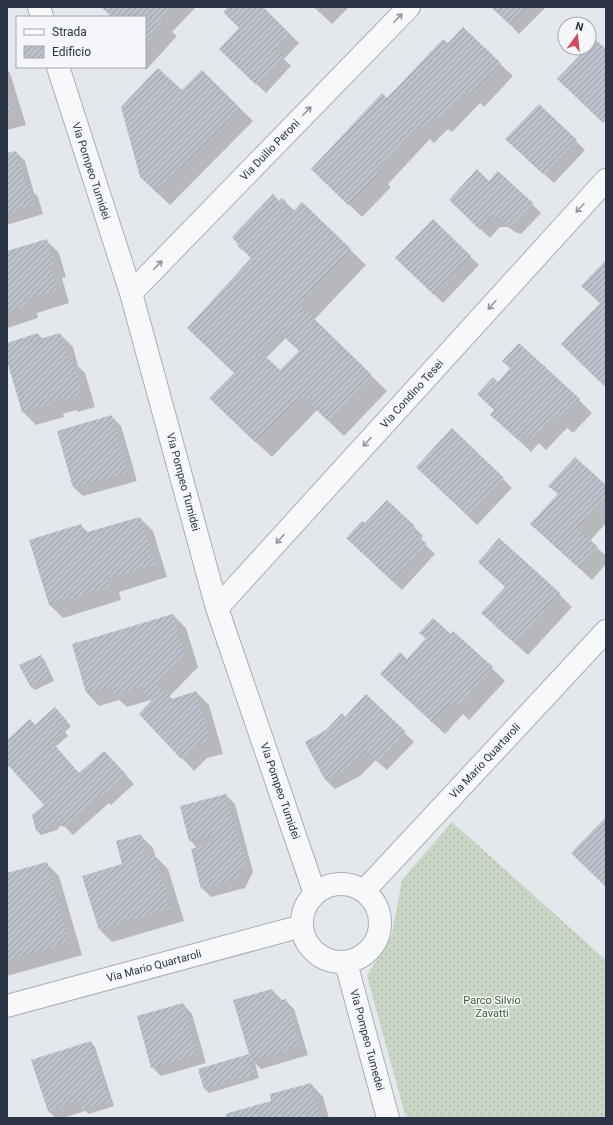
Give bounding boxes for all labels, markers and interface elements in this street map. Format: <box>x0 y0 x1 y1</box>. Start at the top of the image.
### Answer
one-way arrow <box>393 13 403 23</box>
legend <box>16 16 146 68</box>
north arrow <box>557 16 597 56</box>
text: N <box>574 20 585 34</box>
text: Strada <box>52 25 87 39</box>
text: Edificio <box>52 45 91 59</box>
one-way arrow <box>302 107 311 117</box>
street label: Via Duilio Peroni <box>238 117 302 183</box>
street label: Via Pompeo Tumidei <box>69 121 113 221</box>
one-way arrow <box>575 203 584 214</box>
one-way arrow <box>153 260 163 270</box>
one-way arrow <box>488 300 497 310</box>
street label: Via Condino Tesei <box>378 357 446 431</box>
street label: Via Pompeo Tumidei <box>164 431 202 533</box>
one-way arrow <box>363 437 372 448</box>
one-way arrow <box>275 534 285 544</box>
street label: Via Mario Quartaroli <box>447 721 523 801</box>
street label: Via Pompeo Tumidei <box>257 741 303 841</box>
street label: Via Mario Quartaroli <box>105 947 203 985</box>
street label: Via Pompeo Tumedei <box>347 988 387 1092</box>
park label: Parco Silvio Zavatti <box>463 994 521 1020</box>

